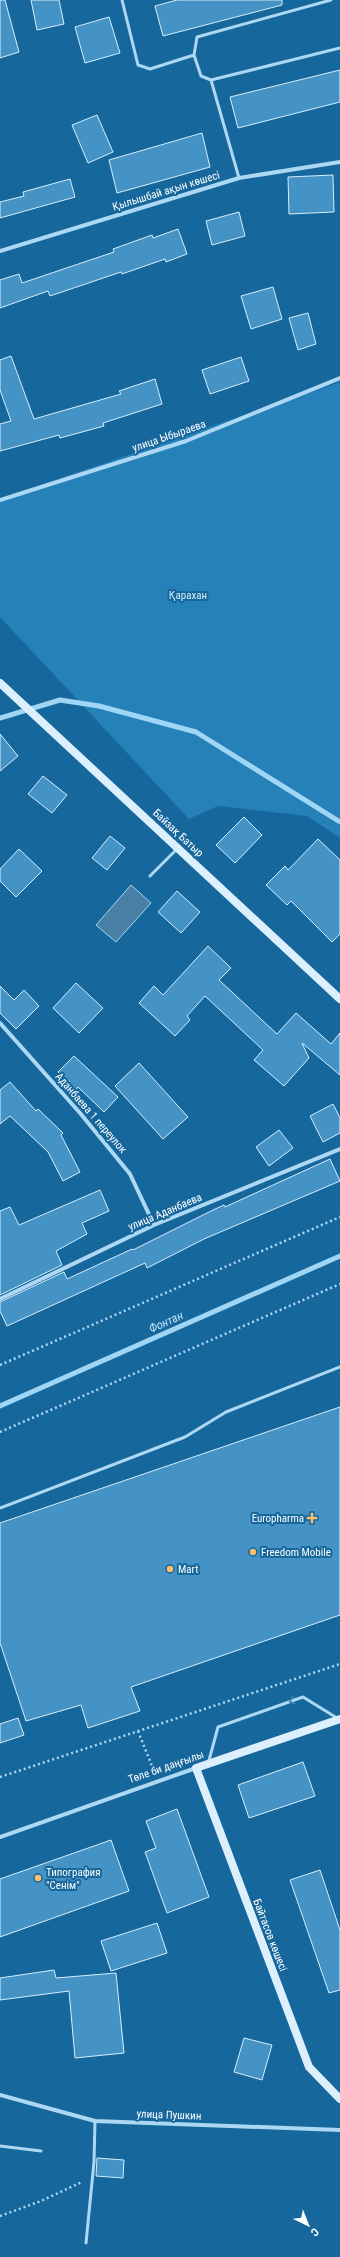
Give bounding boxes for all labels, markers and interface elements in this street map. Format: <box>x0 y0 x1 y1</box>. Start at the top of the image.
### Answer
street label: Қылышбай ақын көшесі <box>111 168 221 214</box>
street label: улица Ыбыраева <box>131 417 207 455</box>
park label: Қарахан <box>169 589 207 602</box>
street label: Байзақ Батыр <box>150 806 206 860</box>
street label: Аданбаева 1 переулок <box>53 1070 130 1156</box>
street label: улица Аданбаева <box>126 1191 204 1233</box>
water label: Фонтан <box>147 1308 185 1336</box>
place label: Europharma <box>252 1512 304 1525</box>
marker: Europharma <box>307 1513 317 1523</box>
place label: Freedom Mobile <box>261 1546 331 1559</box>
marker: Freedom Mobile <box>248 1547 258 1557</box>
place label: Mart <box>178 1563 198 1576</box>
marker: Mart <box>165 1564 175 1574</box>
one-way arrow <box>289 1696 296 1704</box>
street label: Төле би даңғылы <box>126 1748 206 1786</box>
place label: Типография "Сенім" <box>46 1866 100 1892</box>
marker: Типография "Сенім" <box>33 1873 43 1883</box>
street label: Байтасов көшесі <box>250 1897 290 1973</box>
street label: улица Пушкин <box>136 2107 202 2123</box>
north arrow <box>288 2205 328 2245</box>
text: С <box>308 2225 321 2239</box>

